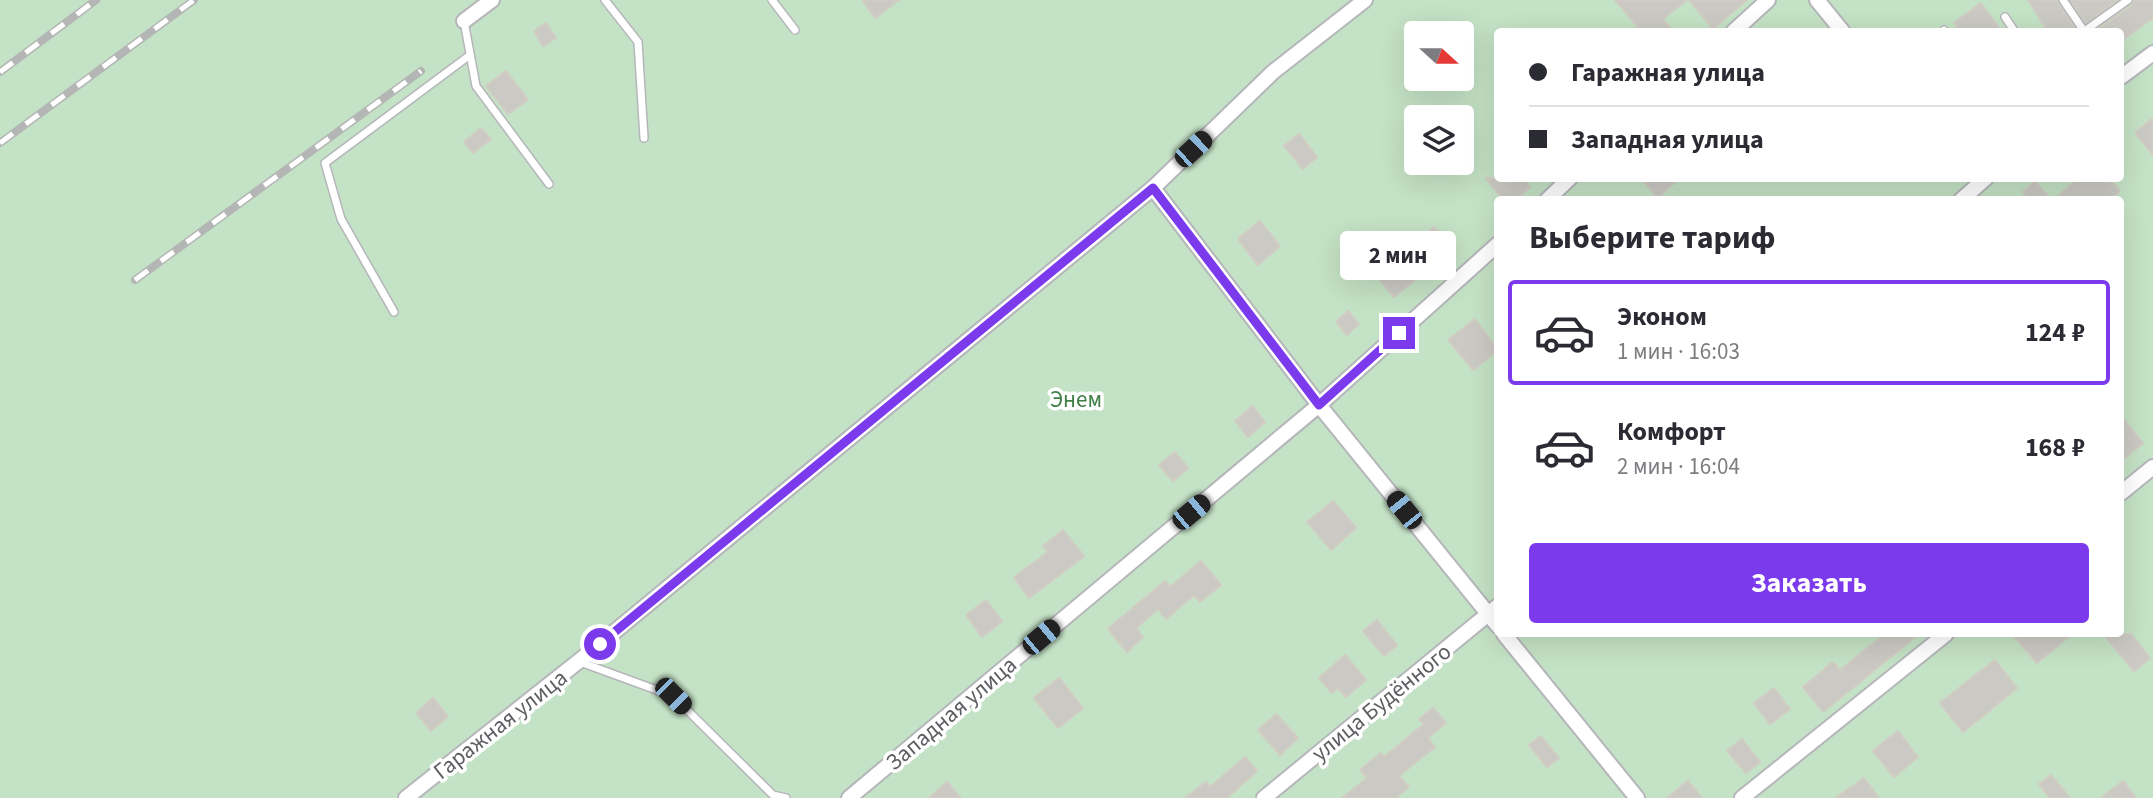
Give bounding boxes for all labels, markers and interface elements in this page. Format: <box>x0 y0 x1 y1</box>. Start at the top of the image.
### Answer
north arrow <box>1404 21 1474 91</box>
map controls <box>1404 21 1474 175</box>
text: Гаражная улица <box>1571 54 1765 91</box>
button: layers <box>1404 105 1474 175</box>
text: Западная улица <box>1571 121 1764 158</box>
car <box>1171 127 1216 171</box>
text: Выберите тариф <box>1529 215 1776 261</box>
callout: 2 мин <box>1341 232 1457 280</box>
text: 2 мин <box>1369 239 1427 272</box>
text: Эконом <box>1617 298 1707 335</box>
icon: car <box>1533 301 1596 364</box>
text: 124 ₽ <box>2025 314 2085 351</box>
route end <box>1383 317 1415 349</box>
text: 1 мин · 16:03 <box>1617 335 1740 368</box>
park label: Энем <box>1050 383 1102 416</box>
text: Комфорт <box>1617 413 1726 450</box>
icon: car <box>1533 416 1596 479</box>
text: 168 ₽ <box>2025 429 2085 466</box>
text: 2 мин · 16:04 <box>1617 450 1740 483</box>
car <box>1383 487 1426 533</box>
car <box>1169 490 1214 534</box>
button: Заказать <box>1529 543 2089 623</box>
car <box>1019 615 1064 659</box>
route start <box>584 628 616 660</box>
street label: улица Будённого <box>1304 636 1458 769</box>
street label: Западная улица <box>879 649 1024 778</box>
street label: Гаражная улица <box>426 662 574 787</box>
car <box>651 674 696 718</box>

